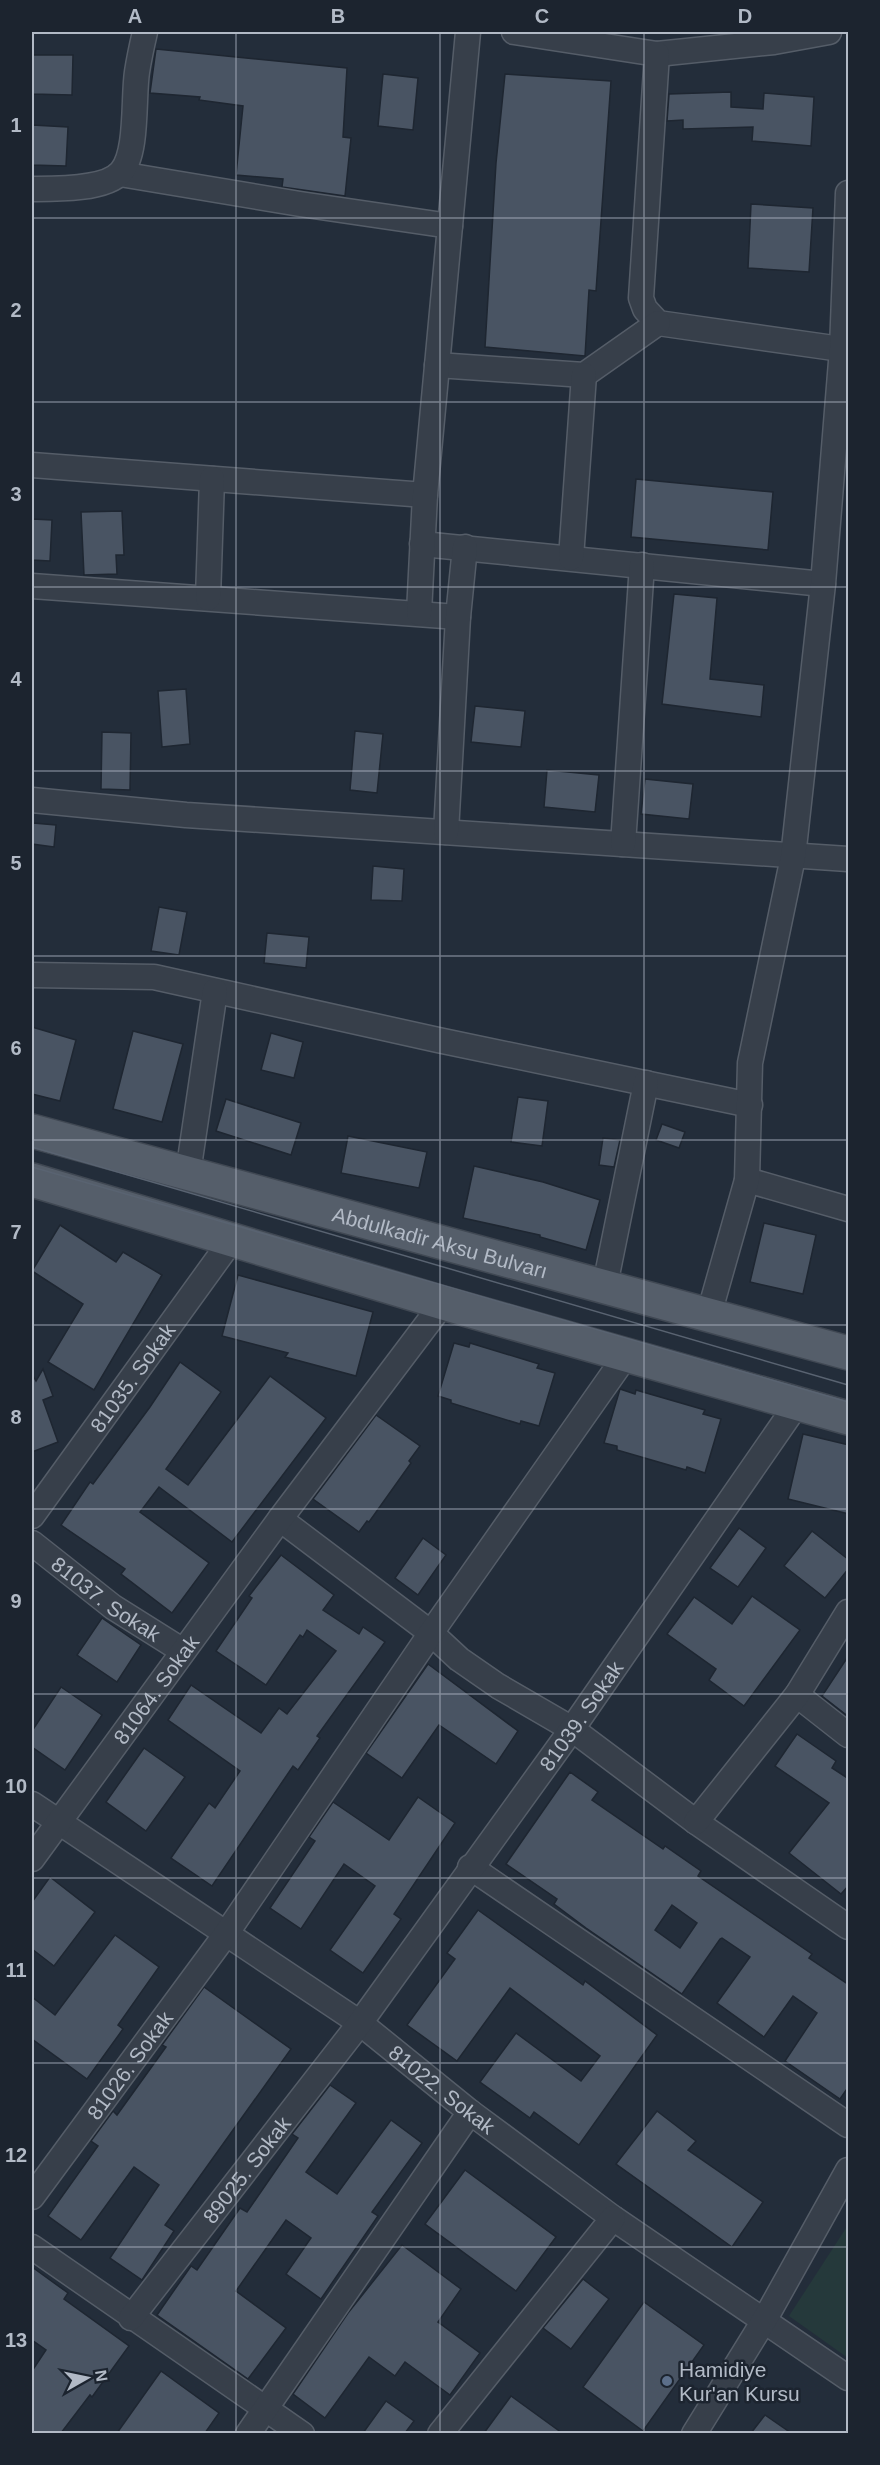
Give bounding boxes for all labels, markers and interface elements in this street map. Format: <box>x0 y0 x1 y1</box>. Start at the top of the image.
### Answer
text: A <box>128 5 142 27</box>
text: B <box>331 5 345 27</box>
text: C <box>535 5 549 27</box>
text: D <box>738 5 752 27</box>
text: 1 <box>10 114 22 136</box>
text: 2 <box>10 299 22 321</box>
text: 3 <box>10 483 22 505</box>
text: 4 <box>10 668 22 690</box>
text: 5 <box>10 852 22 874</box>
text: 6 <box>10 1037 22 1059</box>
street label: Abdulkadir Aksu Bulvarı <box>330 1202 550 1282</box>
text: 7 <box>10 1221 22 1243</box>
street label: 81035. Sokak <box>85 1318 179 1436</box>
text: 8 <box>10 1406 22 1428</box>
street label: 81037. Sokak <box>47 1552 165 1646</box>
text: 9 <box>10 1590 22 1612</box>
street label: 81064. Sokak <box>109 1630 203 1748</box>
street label: 81039. Sokak <box>534 1656 627 1775</box>
text: 10 <box>5 1775 27 1797</box>
text: 11 <box>5 1959 27 1981</box>
street label: 81026. Sokak <box>82 2006 177 2124</box>
street label: 81022. Sokak <box>385 2040 500 2138</box>
street label: 89025. Sokak <box>198 2111 295 2227</box>
text: 12 <box>5 2144 27 2166</box>
text: 13 <box>5 2329 27 2351</box>
north arrow <box>57 2348 117 2408</box>
place label: Hamidiye Kur'an Kursu <box>679 2358 800 2405</box>
text: N <box>92 2369 111 2383</box>
marker: Hamidiye Kur'an Kursu <box>660 2374 674 2388</box>

